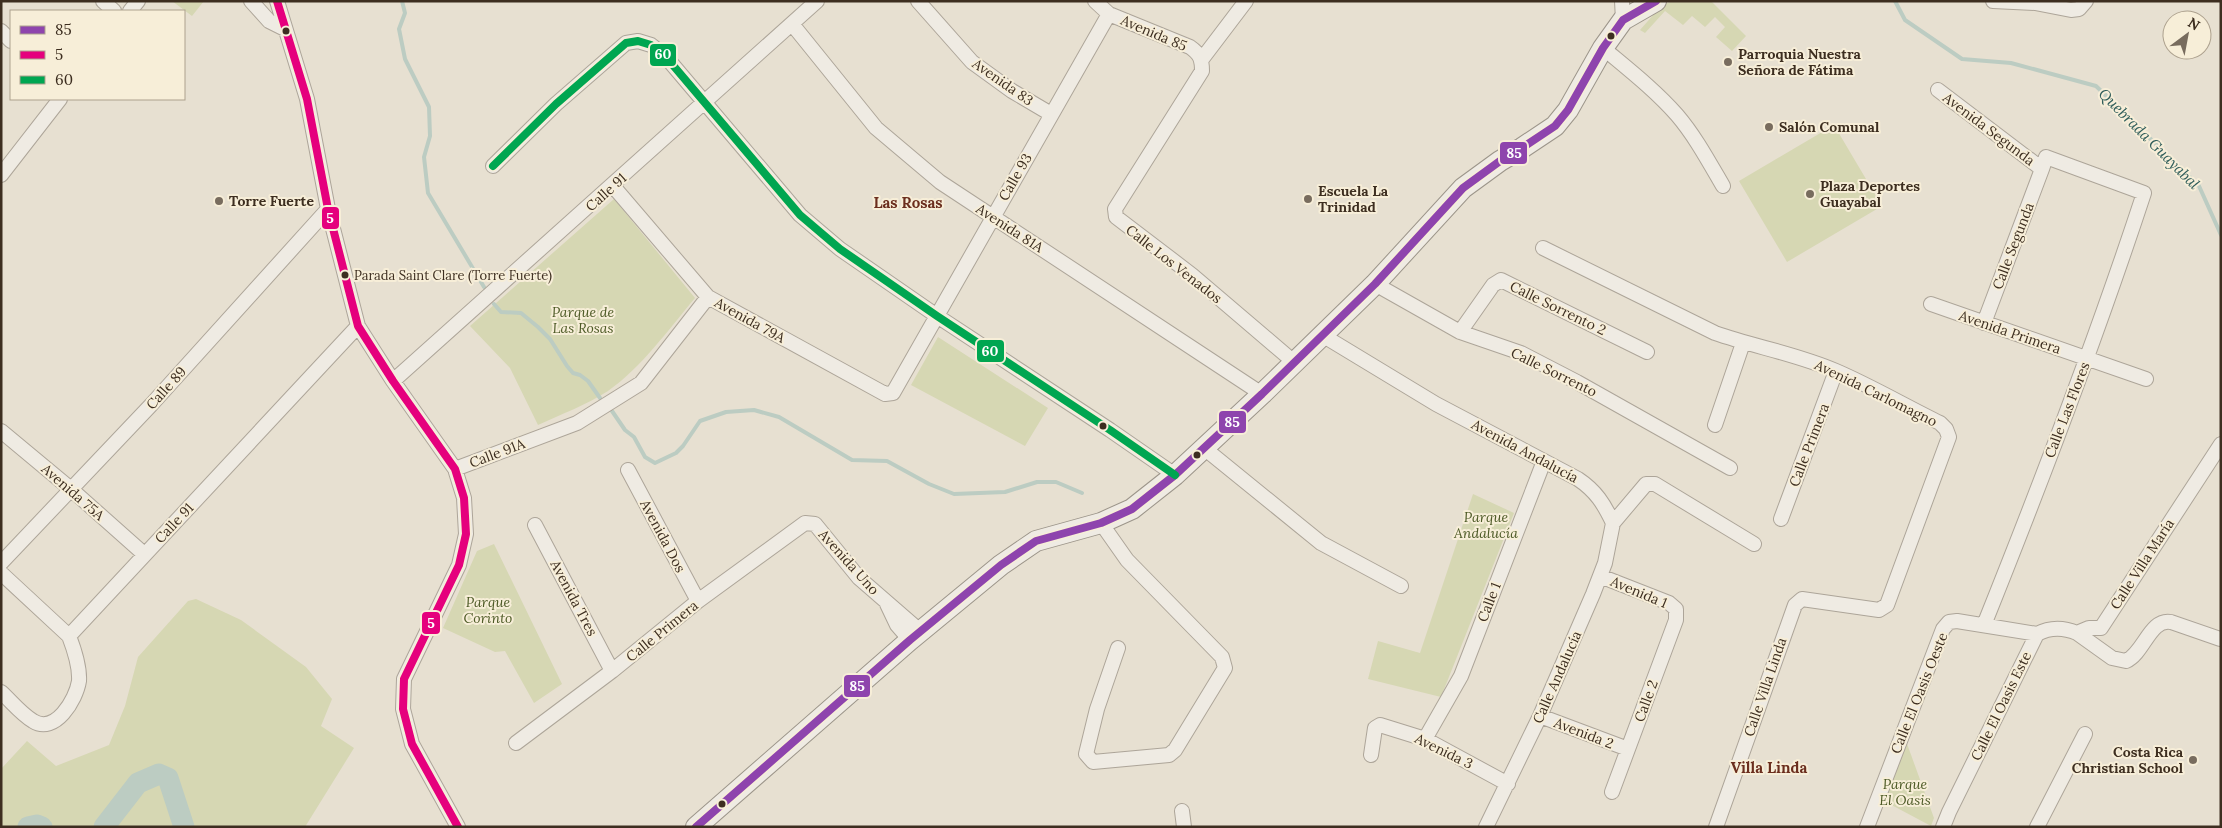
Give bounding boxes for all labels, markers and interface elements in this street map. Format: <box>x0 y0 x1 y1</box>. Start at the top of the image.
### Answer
legend <box>10 10 185 100</box>
north arrow <box>2162 10 2212 60</box>
street label: Avenida 85 <box>1117 11 1190 55</box>
text: N <box>2185 13 2203 35</box>
text: 85 <box>55 20 72 39</box>
unlabelled marker <box>281 26 291 36</box>
unlabelled marker <box>1606 31 1616 41</box>
line badge: 60 <box>649 43 677 67</box>
text: 5 <box>55 45 63 64</box>
text: 60 <box>655 45 672 63</box>
place label: Parroquia Nuestra Señora de Fátima <box>1738 45 1862 79</box>
street label: Avenida 83 <box>968 54 1037 110</box>
marker: Parroquia Nuestra Señora de Fátima <box>1722 56 1734 68</box>
text: 60 <box>55 70 73 89</box>
water label: Quebrada Guayabal <box>2095 84 2204 194</box>
street label: Avenida Segunda <box>1939 88 2039 169</box>
place label: Salón Comunal <box>1779 118 1880 136</box>
marker: Salón Comunal <box>1763 121 1775 133</box>
line badge: 85 <box>1499 141 1528 165</box>
text: 85 <box>1506 144 1522 162</box>
street label: Calle 93 <box>994 150 1036 204</box>
street label: Calle 91 <box>582 169 630 215</box>
place label: Plaza Deportes Guayabal <box>1820 177 1920 211</box>
place label: Escuela La Trinidad <box>1318 182 1389 216</box>
marker: Plaza Deportes Guayabal <box>1804 188 1816 200</box>
place label: Torre Fuerte <box>229 192 314 210</box>
district label: Las Rosas <box>873 193 943 212</box>
marker: Escuela La Trinidad <box>1302 193 1314 205</box>
marker: Torre Fuerte <box>213 195 225 207</box>
street label: Avenida 81A <box>972 199 1047 257</box>
street label: Calle Segunda <box>1988 200 2038 292</box>
line badge: 5 <box>321 206 340 230</box>
text: 5 <box>326 209 334 227</box>
street label: Calle Los Venados <box>1122 221 1226 307</box>
place label: Parada Saint Clare (Torre Fuerte) <box>354 267 552 284</box>
marker: Parada Saint Clare (Torre Fuerte) <box>340 270 350 280</box>
street label: Calle Sorrento 2 <box>1507 277 1609 339</box>
street label: Avenida 79A <box>711 293 789 347</box>
park label: Parque de Las Rosas <box>552 303 615 337</box>
street label: Avenida Primera <box>1956 306 2063 358</box>
line badge: 60 <box>976 339 1005 363</box>
text: 60 <box>982 342 999 360</box>
street label: Calle Sorrento <box>1508 343 1600 401</box>
street label: Avenida Carlomagno <box>1811 355 1940 430</box>
street label: Calle Las Flores <box>2040 359 2094 461</box>
street label: Calle 89 <box>142 363 190 413</box>
street label: Calle Primera <box>1785 401 1833 489</box>
line badge: 85 <box>1218 410 1247 434</box>
text: 85 <box>1224 413 1240 431</box>
street label: Avenida Andalucía <box>1468 415 1582 487</box>
unlabelled marker <box>1098 421 1108 431</box>
street label: Calle 91A <box>467 434 528 472</box>
unlabelled marker <box>1192 450 1202 460</box>
street label: Avenida 75A <box>37 459 108 524</box>
street label: Avenida Dos <box>636 496 690 575</box>
street label: Calle 91 <box>151 499 197 547</box>
park label: Parque Andalucía <box>1453 508 1518 542</box>
street label: Calle Villa María <box>2106 515 2178 613</box>
street label: Avenida Uno <box>814 525 883 598</box>
street label: Avenida Tres <box>546 556 602 639</box>
street label: Avenida 1 <box>1607 572 1670 612</box>
street label: Calle 1 <box>1473 580 1505 624</box>
park label: Parque Corinto <box>464 593 512 627</box>
street label: Calle Primera <box>622 596 702 666</box>
line badge: 5 <box>421 611 441 635</box>
text: 5 <box>427 614 435 632</box>
street label: Calle Andalucía <box>1529 628 1585 726</box>
street label: Calle El Oasis Oeste <box>1886 629 1952 756</box>
street label: Calle Villa Linda <box>1740 635 1790 739</box>
street label: Calle El Oasis Este <box>1967 648 2035 764</box>
line badge: 85 <box>843 674 871 698</box>
text: 85 <box>849 677 865 695</box>
street label: Calle 2 <box>1630 678 1662 724</box>
street label: Avenida 2 <box>1551 713 1616 753</box>
street label: Avenida 3 <box>1411 729 1476 773</box>
place label: Costa Rica Christian School <box>2072 743 2184 777</box>
marker: Costa Rica Christian School <box>2187 754 2199 766</box>
district label: Villa Linda <box>1731 758 1807 777</box>
park label: Parque El Oasis <box>1879 775 1931 809</box>
unlabelled marker <box>717 799 727 809</box>

